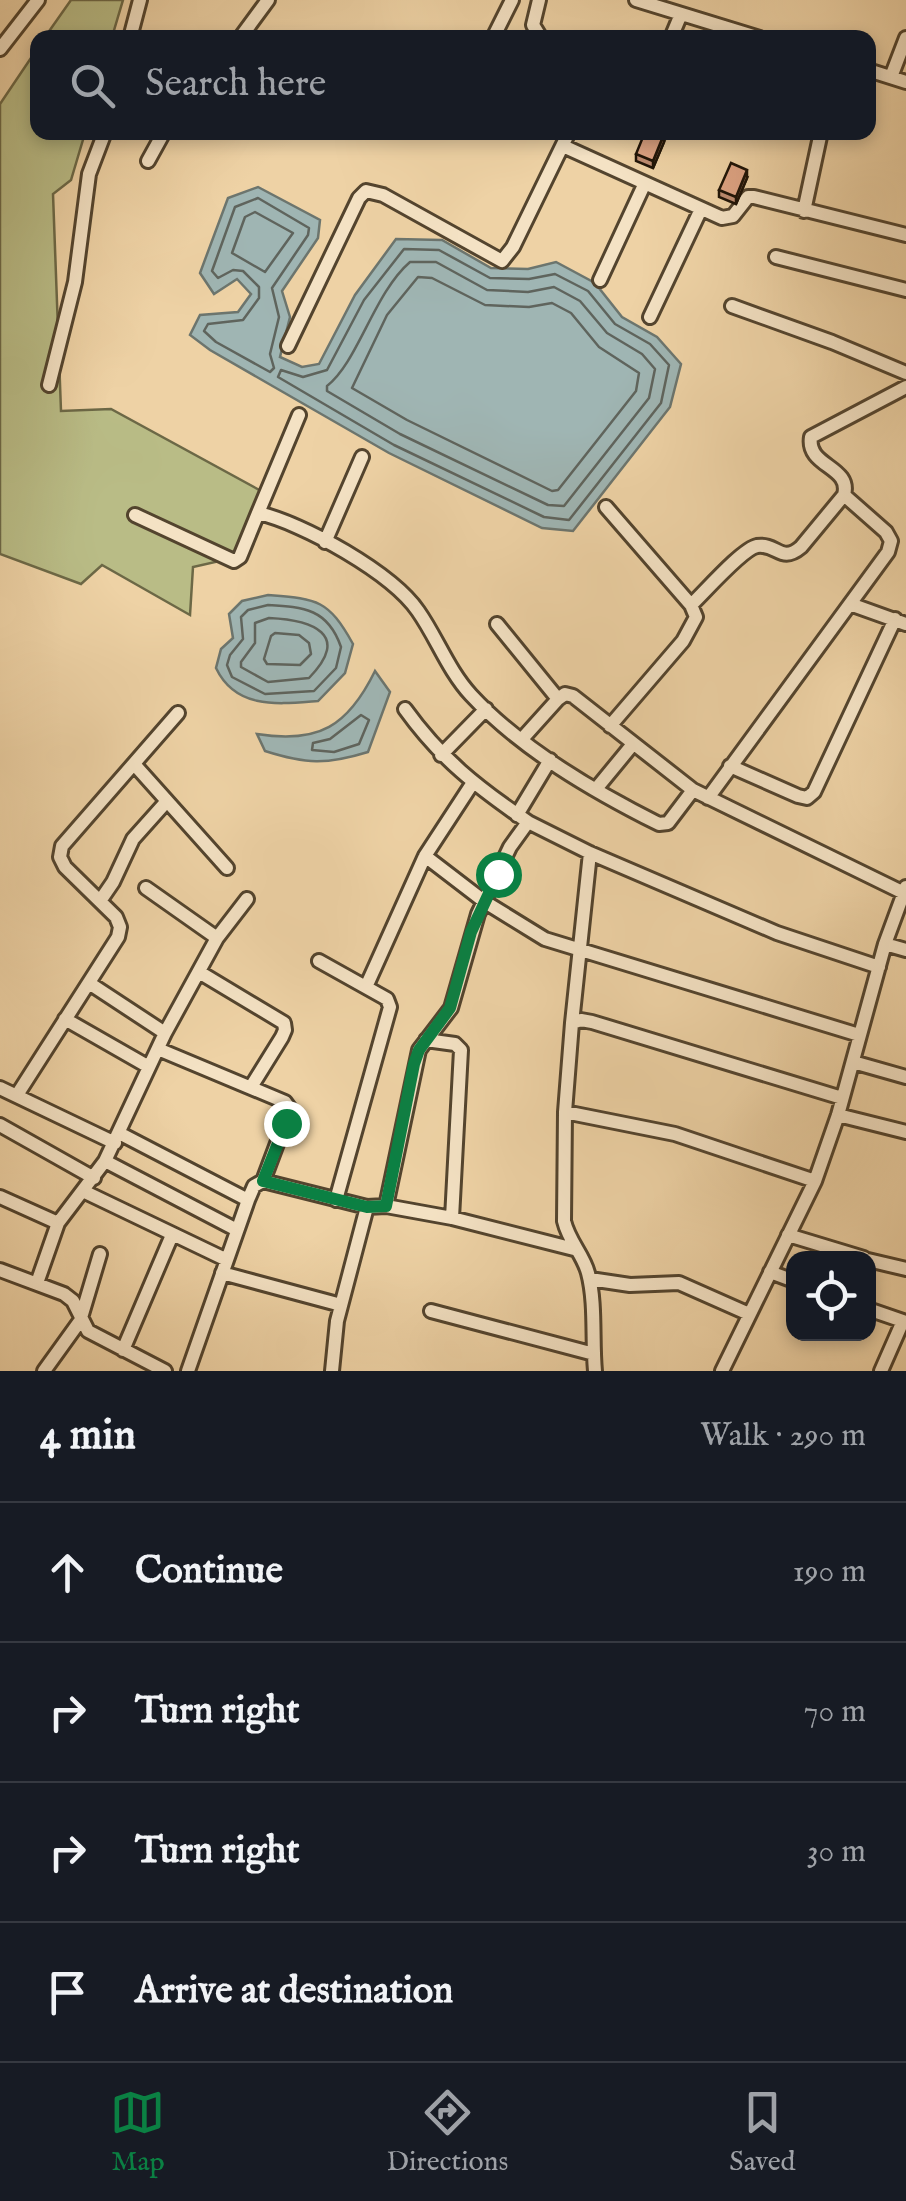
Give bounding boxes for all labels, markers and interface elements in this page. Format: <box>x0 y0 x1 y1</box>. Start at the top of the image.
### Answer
search box <box>30 30 876 140</box>
icon: search <box>65 58 120 113</box>
text: Search here <box>145 61 326 109</box>
route start <box>476 852 522 898</box>
route end <box>264 1101 310 1147</box>
map controls <box>786 1251 876 1341</box>
button: locate <box>786 1251 876 1341</box>
text: 4 min <box>40 1410 136 1463</box>
text: Walk · 290 m <box>700 1416 866 1457</box>
icon: ahead <box>40 1545 95 1600</box>
text: Continue <box>135 1548 283 1596</box>
text: 190 m <box>793 1552 866 1593</box>
icon: right <box>40 1685 95 1740</box>
text: Turn right <box>135 1688 299 1736</box>
text: 70 m <box>804 1692 866 1733</box>
icon: right <box>40 1825 95 1880</box>
text: Turn right <box>135 1828 299 1876</box>
text: 30 m <box>807 1832 866 1873</box>
icon: arrive <box>40 1965 95 2020</box>
text: Arrive at destination <box>135 1968 453 2016</box>
tab: Map <box>110 2085 165 2180</box>
tab: Directions <box>386 2085 508 2180</box>
tab: Saved <box>729 2085 796 2180</box>

